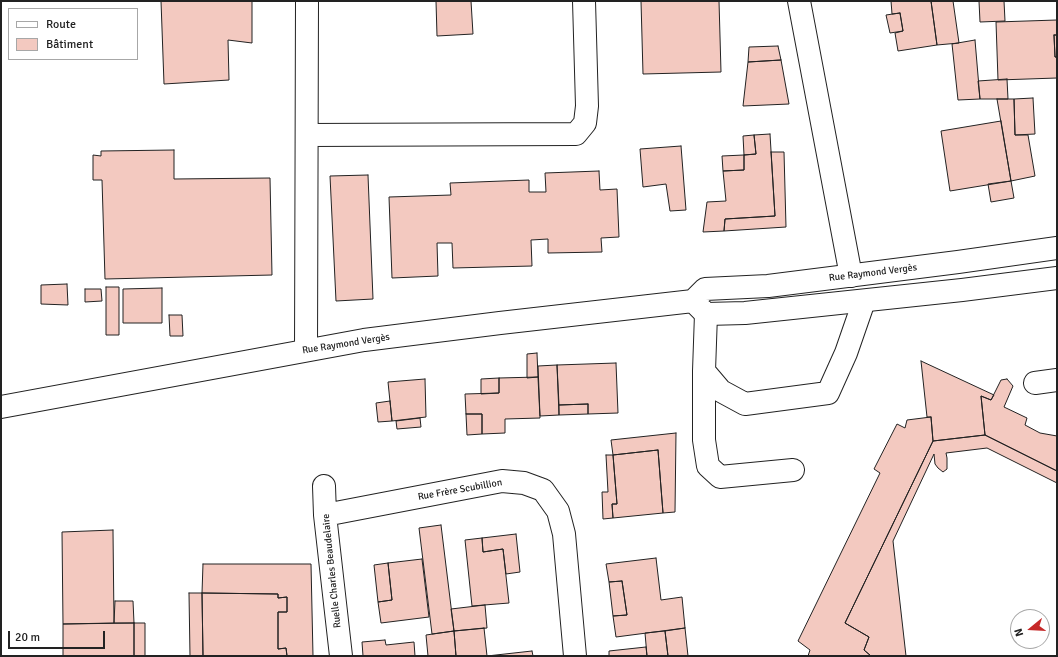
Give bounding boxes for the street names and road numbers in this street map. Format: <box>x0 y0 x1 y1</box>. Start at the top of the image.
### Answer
street label: Rue Raymond Vergès <box>828 262 918 284</box>
street label: Rue Raymond Vergès <box>301 331 391 357</box>
street label: Rue Frère Scubillion <box>417 477 503 503</box>
street label: Ruelle Charles Beaudelaire <box>320 513 344 629</box>

